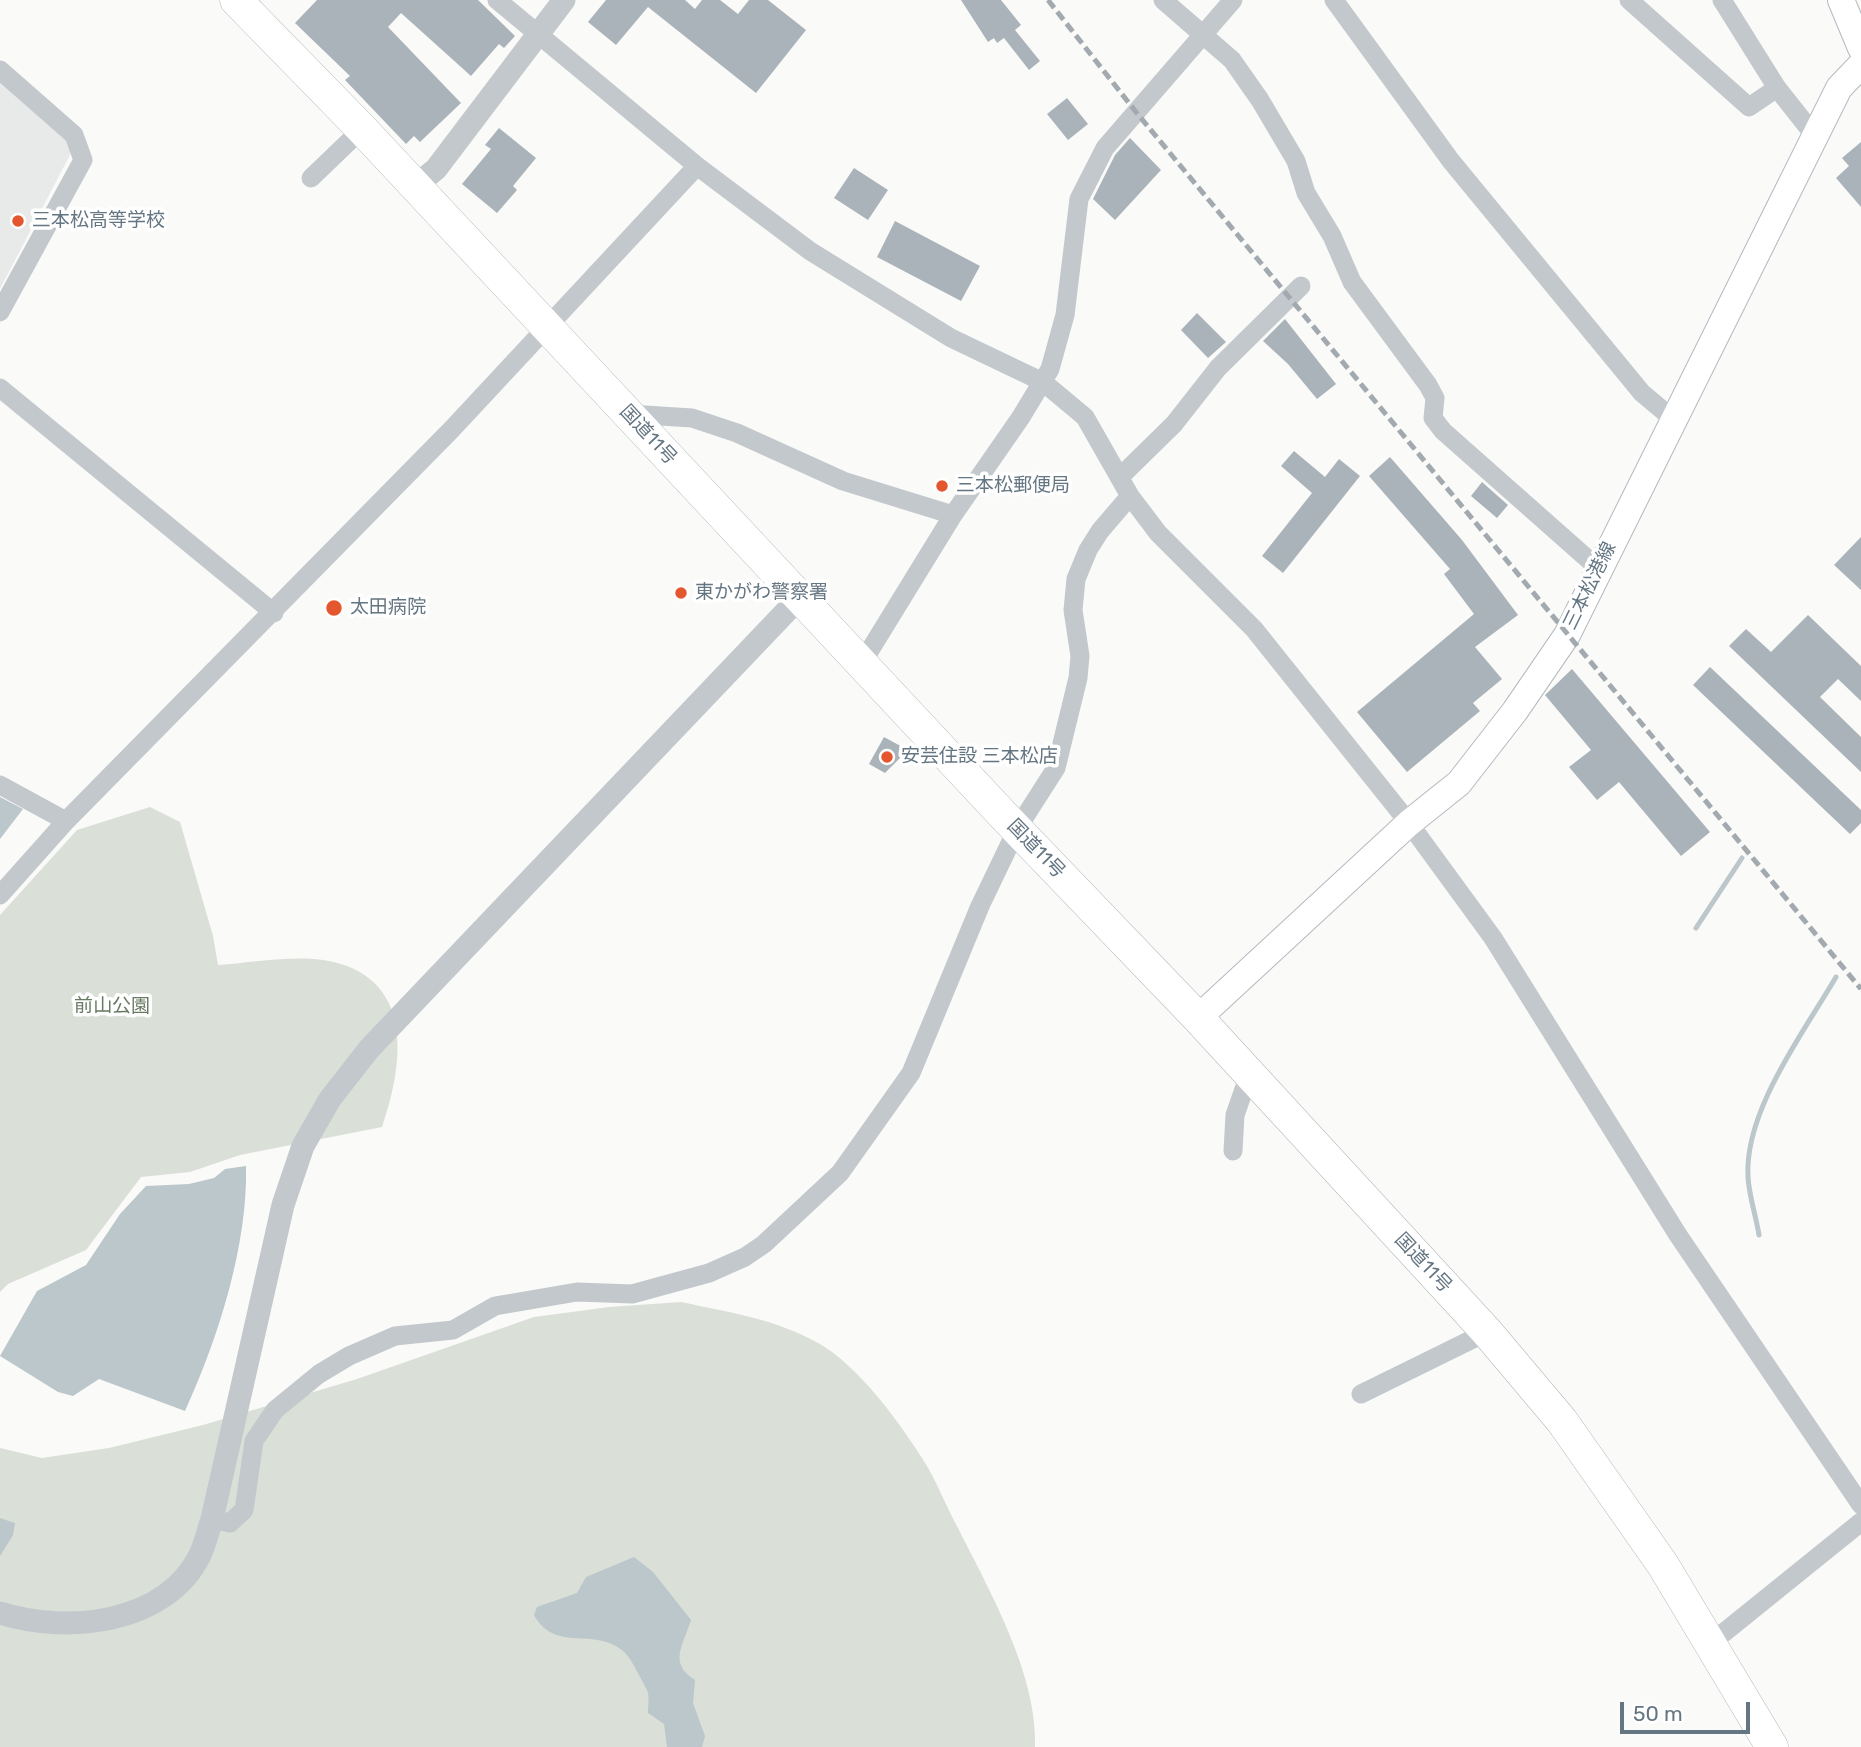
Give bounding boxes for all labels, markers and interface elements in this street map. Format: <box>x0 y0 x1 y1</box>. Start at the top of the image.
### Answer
place label: 三本松高等学校 <box>32 210 165 232</box>
marker: 三本松高等学校 <box>10 213 26 229</box>
street label: 国道11号 <box>615 400 681 470</box>
place label: 三本松郵便局 <box>956 475 1070 497</box>
marker: 三本松郵便局 <box>934 478 950 494</box>
street label: 三本松港線 <box>1559 538 1621 634</box>
place label: 東かがわ警察署 <box>695 582 828 604</box>
marker: 東かがわ警察署 <box>673 585 689 601</box>
place label: 太田病院 <box>350 597 426 619</box>
marker: 太田病院 <box>324 598 344 618</box>
place label: 安芸住設 三本松店 <box>901 746 1058 768</box>
marker: 安芸住設 三本松店 <box>879 749 895 765</box>
street label: 国道11号 <box>1002 815 1070 883</box>
park label: 前山公園 <box>74 996 150 1018</box>
street label: 国道11号 <box>1390 1228 1456 1298</box>
scale bar <box>1623 1688 1752 1732</box>
text: 50 m <box>1633 1701 1683 1726</box>

